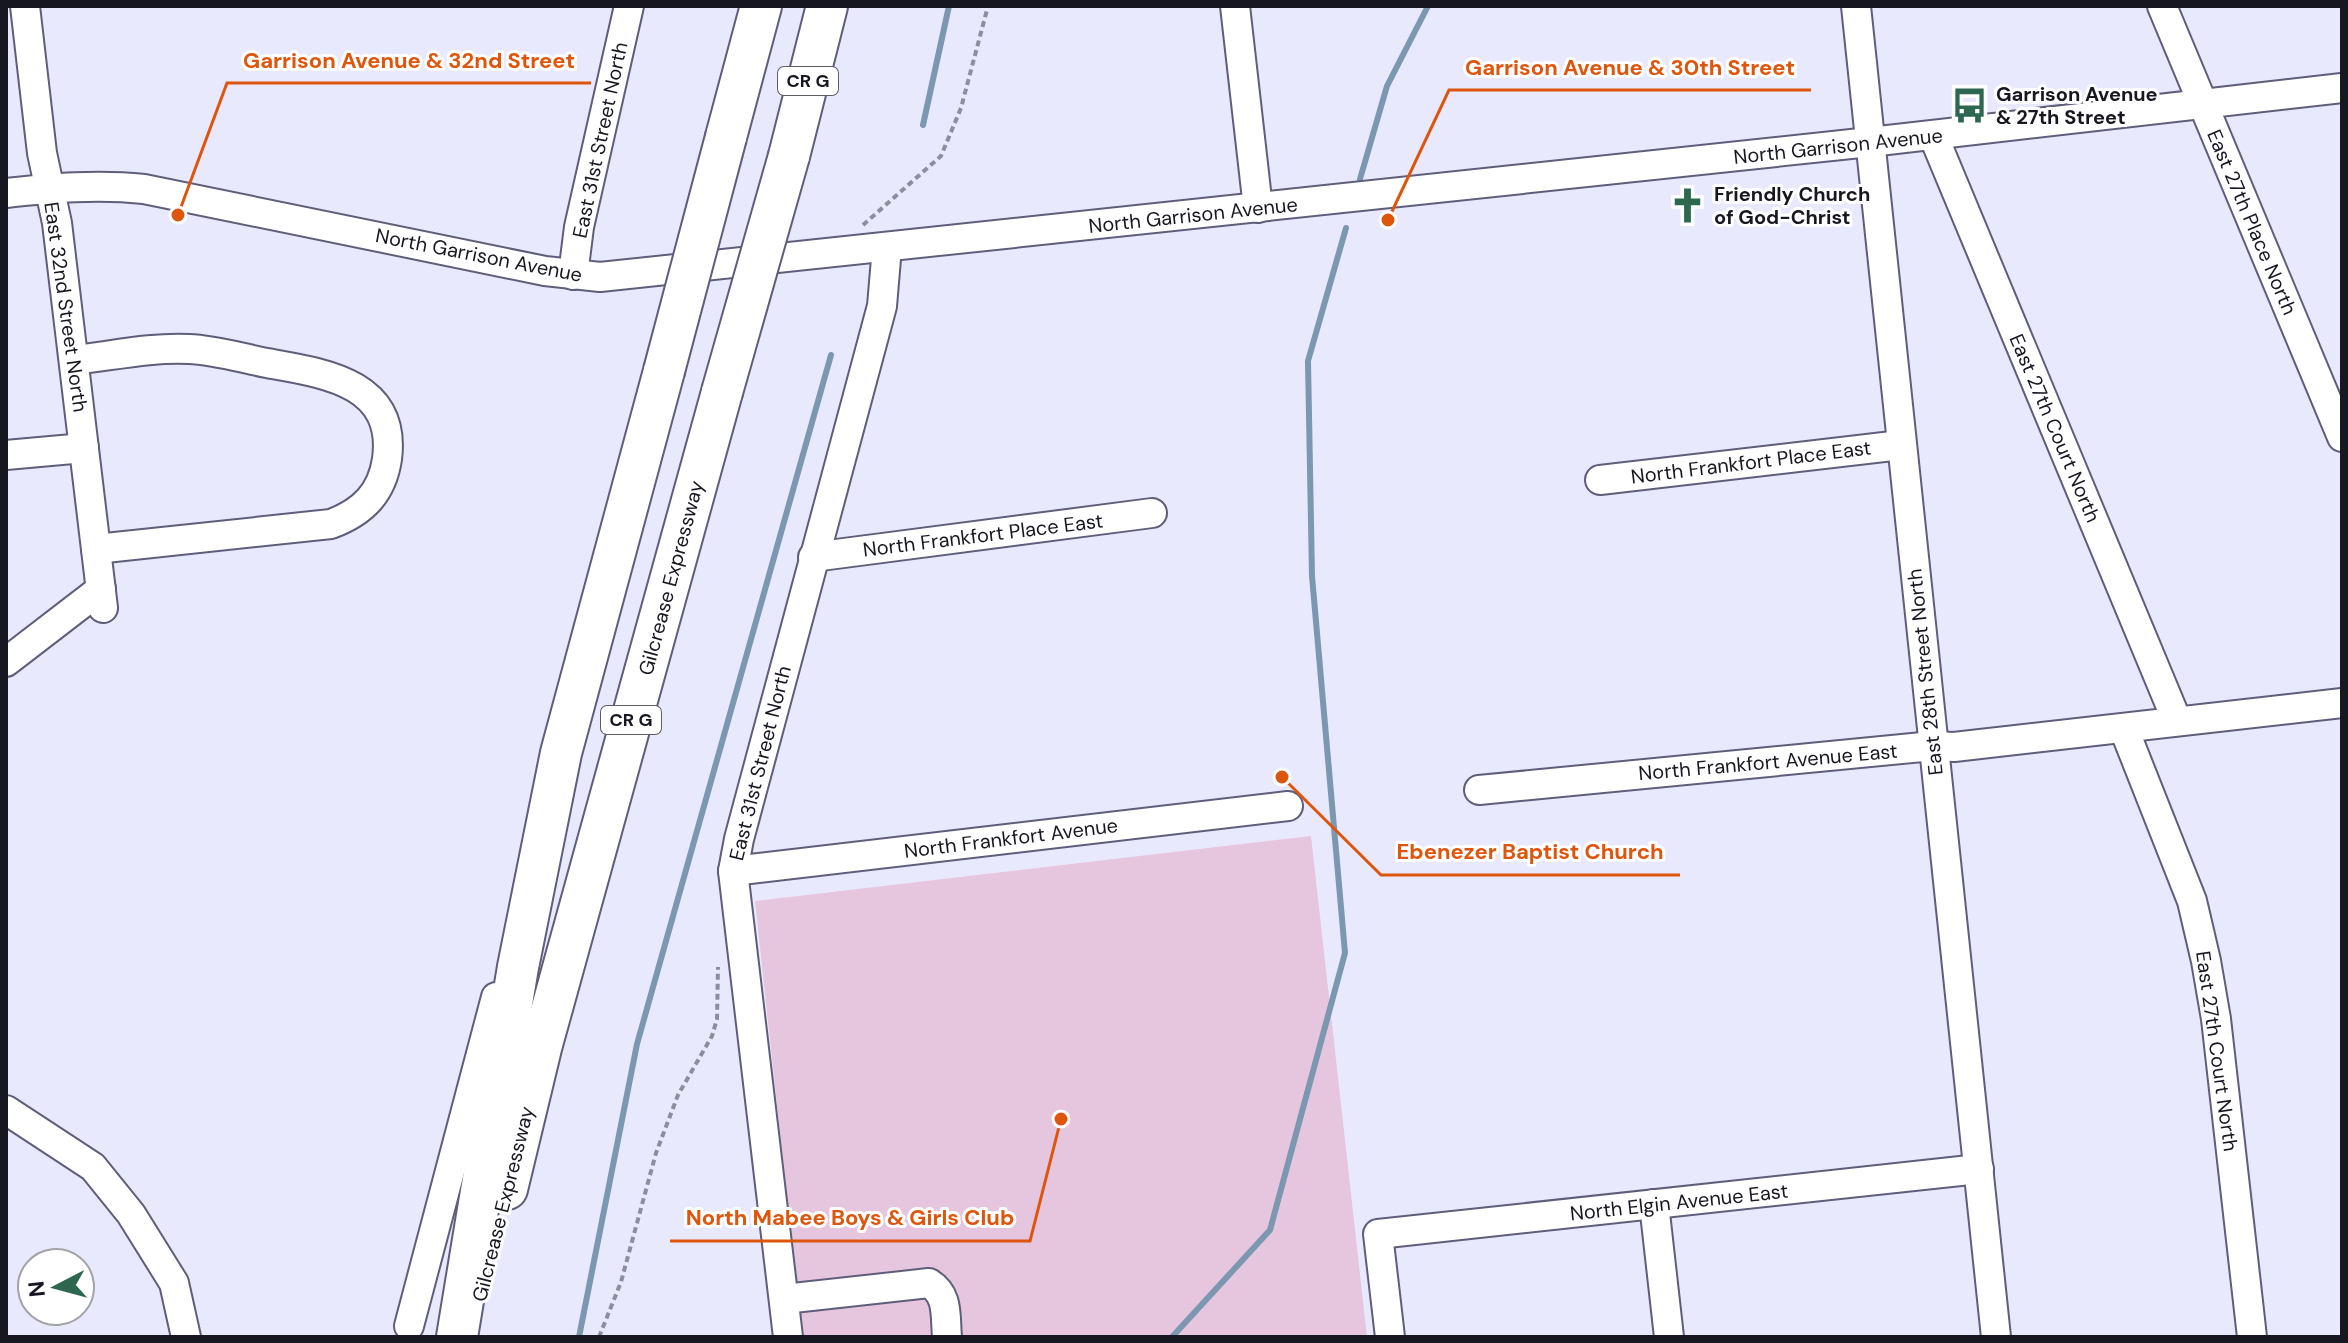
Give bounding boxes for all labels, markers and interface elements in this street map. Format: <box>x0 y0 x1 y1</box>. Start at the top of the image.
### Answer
callout: Garrison Avenue & 32nd Street <box>227 37 591 83</box>
street label: East 31st Street North <box>567 40 633 240</box>
callout: Garrison Avenue & 30th Street <box>1449 44 1811 90</box>
text: Garrison Avenue & 32nd Street <box>243 46 575 75</box>
text: Garrison Avenue & 30th Street <box>1465 53 1795 82</box>
road number: CR G <box>778 67 838 95</box>
place label: Garrison Avenue & 27th Street <box>1996 81 2158 130</box>
bus stop icon: Garrison Avenue & 27th Street <box>1951 87 1989 125</box>
street label: North Garrison Avenue <box>1732 122 1944 170</box>
street label: East 27th Place North <box>2201 125 2303 319</box>
place label: Friendly Church of God-Christ <box>1714 181 1870 230</box>
church icon: Friendly Church of God-Christ <box>1669 187 1707 225</box>
street label: North Garrison Avenue <box>1087 191 1299 239</box>
street label: East 32nd Street North <box>38 200 94 414</box>
street label: North Garrison Avenue <box>373 222 585 288</box>
street label: East 27th Court North <box>2004 330 2106 526</box>
street label: North Frankfort Place East <box>1629 434 1873 490</box>
street label: Gilcrease Expressway <box>633 478 709 678</box>
street label: North Frankfort Place East <box>861 507 1105 563</box>
street label: East 28th Street North <box>1901 568 1949 776</box>
street label: East 31st Street North <box>723 663 797 863</box>
road number: CR G <box>601 706 661 734</box>
street label: North Frankfort Avenue East <box>1637 738 1899 786</box>
street label: North Frankfort Avenue <box>903 812 1119 864</box>
callout: Ebenezer Baptist Church <box>1381 829 1680 875</box>
text: Ebenezer Baptist Church <box>1396 837 1664 866</box>
street label: East 27th Court North <box>2190 949 2244 1153</box>
street label: Gilcrease Expressway <box>466 1104 540 1304</box>
street label: North Elgin Avenue East <box>1569 1178 1789 1226</box>
callout: North Mabee Boys & Girls Club <box>670 1195 1030 1241</box>
text: North Mabee Boys & Girls Club <box>686 1203 1014 1232</box>
north arrow <box>16 1247 96 1327</box>
text: N <box>21 1280 52 1299</box>

